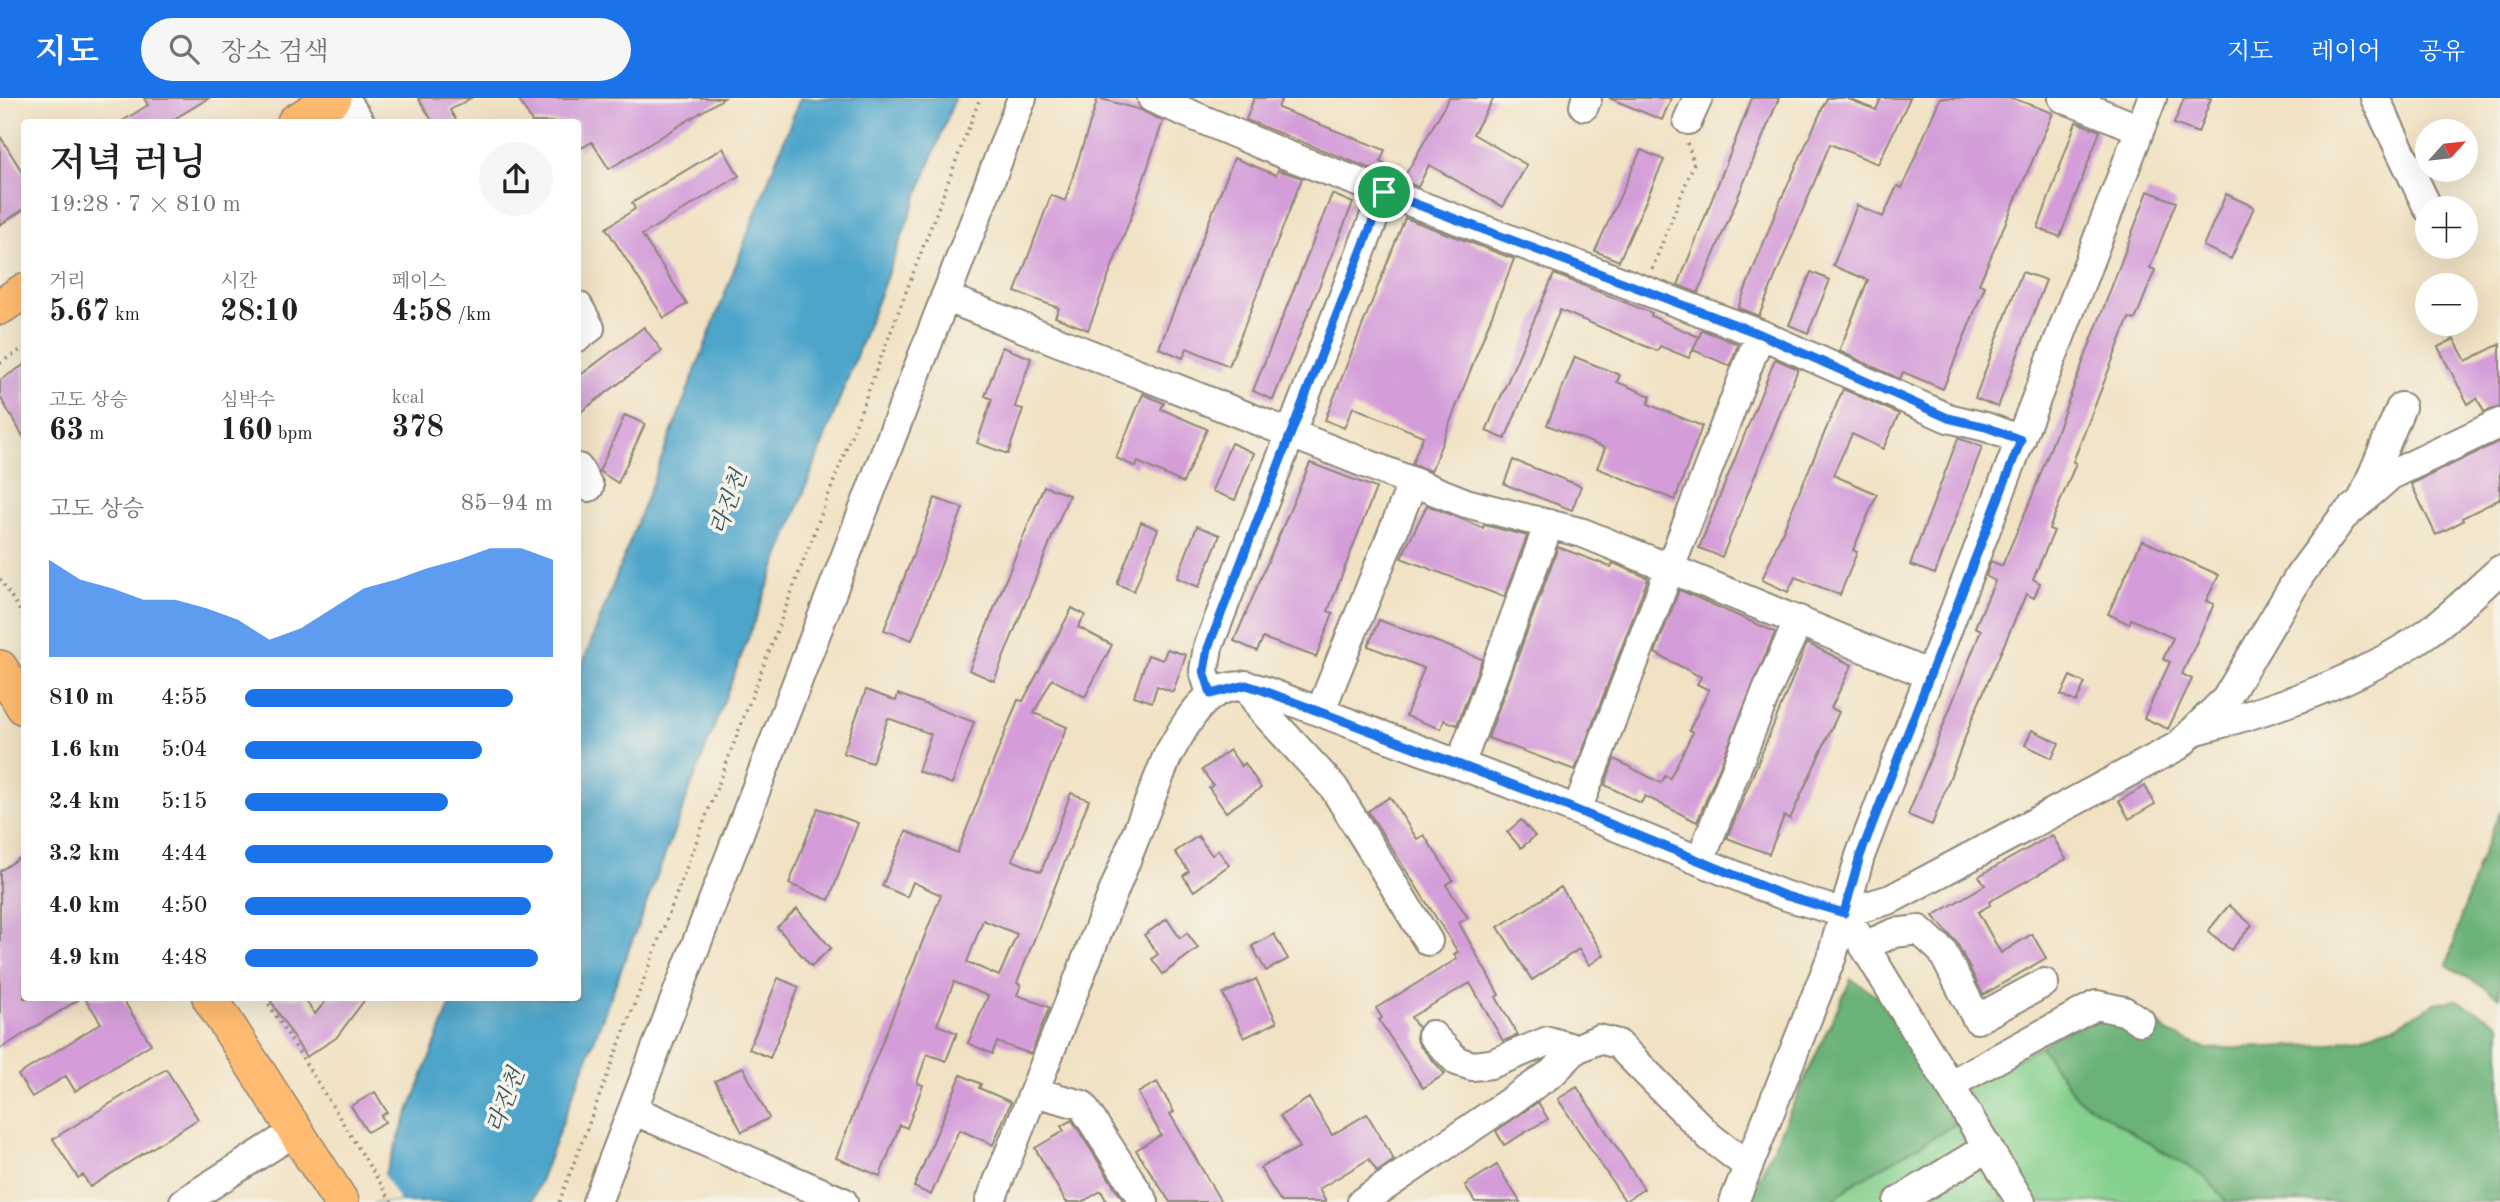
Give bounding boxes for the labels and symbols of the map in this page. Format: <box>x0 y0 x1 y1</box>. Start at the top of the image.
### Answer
north arrow <box>2415 119 2478 182</box>
pin <box>1354 162 1414 222</box>
water label: 라진천 <box>705 465 752 538</box>
water label: 라진천 <box>482 1063 530 1136</box>

